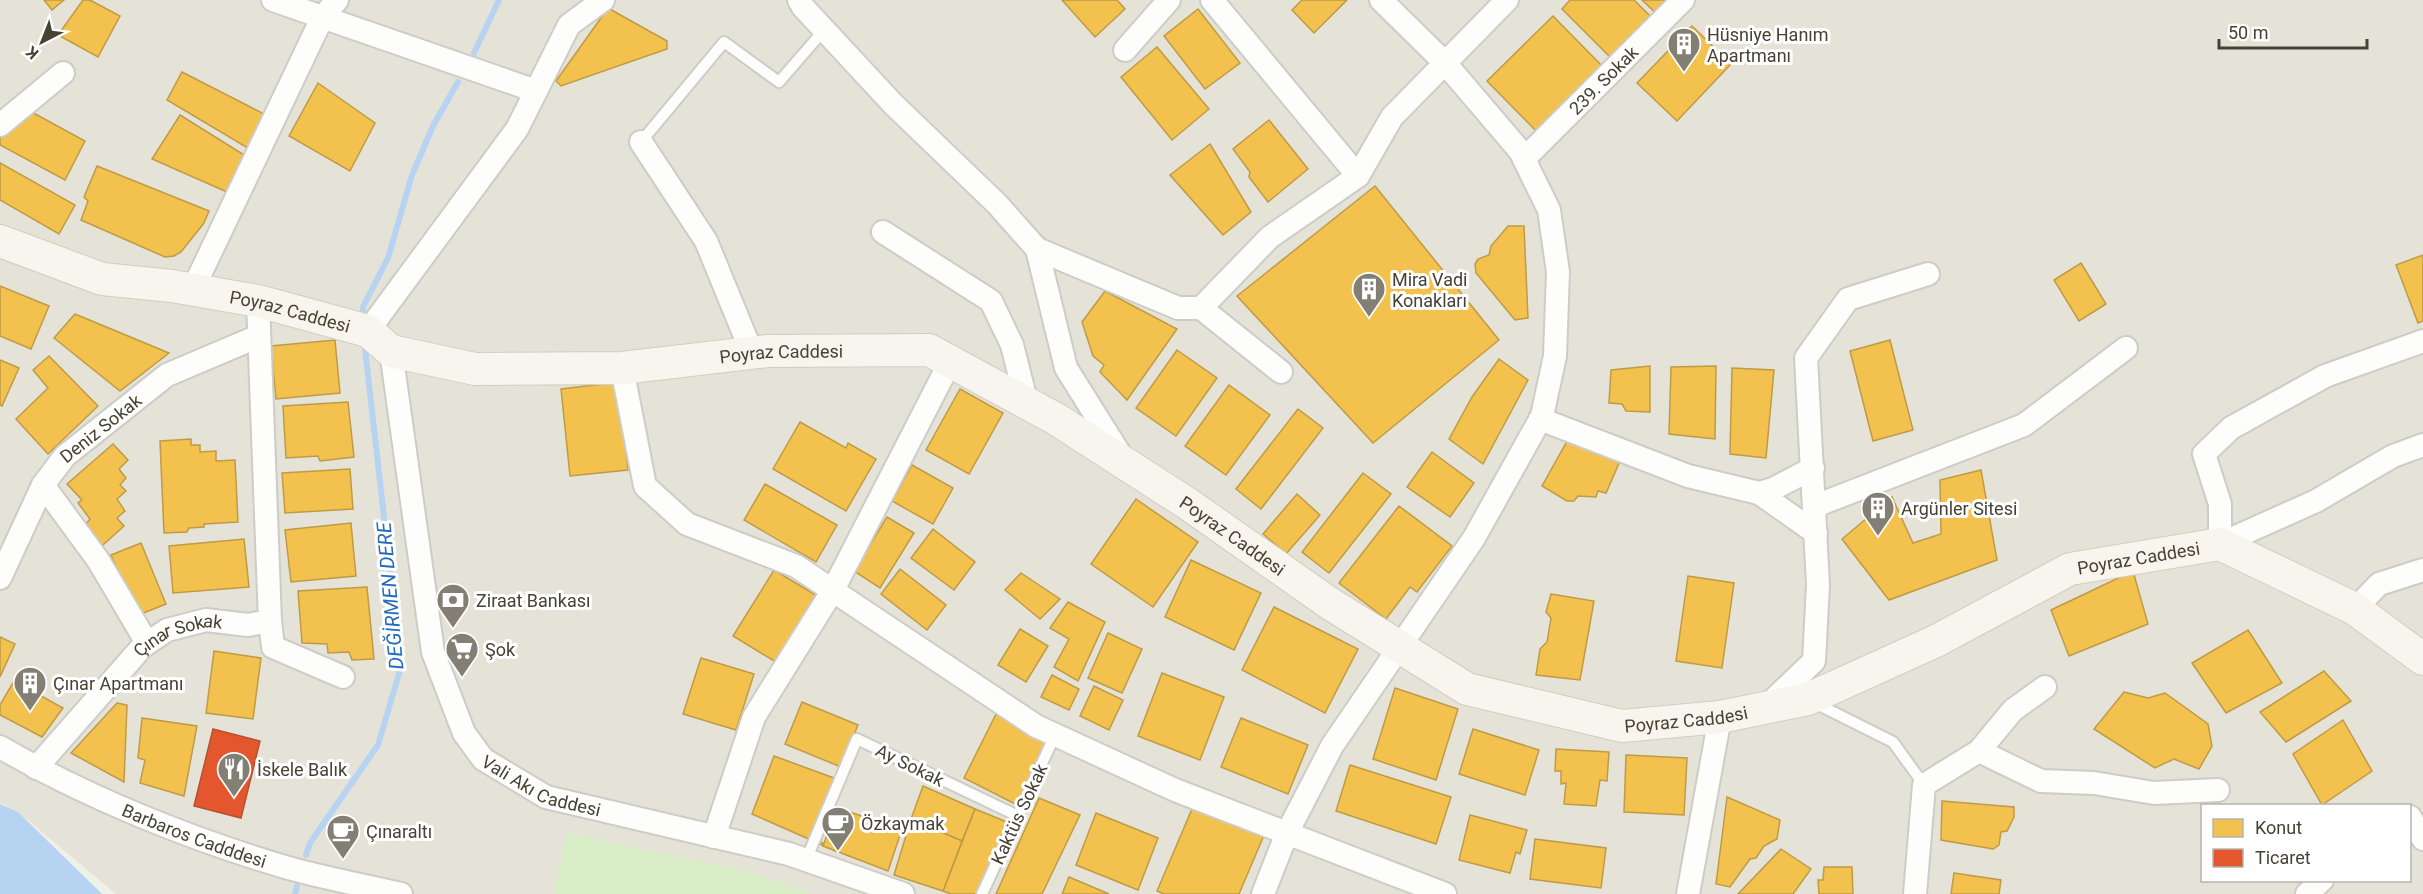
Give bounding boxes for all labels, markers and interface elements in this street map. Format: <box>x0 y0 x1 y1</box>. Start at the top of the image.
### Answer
north arrow <box>12 12 72 72</box>
scale bar <box>2219 12 2368 50</box>
text: 50 m <box>2228 22 2268 43</box>
place label: Hüsniye Hanım Apartmanı <box>1707 24 1829 66</box>
building icon: Hüsniye Hanım Apartmanı <box>1666 26 1702 73</box>
street label: 239. Sokak <box>1564 40 1643 119</box>
text: K <box>22 42 42 63</box>
place label: Mira Vadi Konakları <box>1392 269 1467 311</box>
building icon: Mira Vadi Konakları <box>1351 271 1387 318</box>
street label: Poyraz Caddesi <box>228 286 353 336</box>
street label: Poyraz Caddesi <box>718 340 843 367</box>
street label: Deniz Sokak <box>55 389 146 467</box>
building icon: Argünler Sitesi <box>1860 490 1896 537</box>
street label: Poyraz Caddesi <box>1176 491 1289 580</box>
place label: Argünler Sitesi <box>1901 498 2017 519</box>
water label: DEĞİRMEN DERE <box>372 520 408 671</box>
street label: Poyraz Caddesi <box>2076 537 2201 578</box>
bank icon: Ziraat Bankası <box>435 582 471 629</box>
place label: Ziraat Bankası <box>476 590 590 611</box>
street label: Çınar Sokak <box>128 609 224 660</box>
supermarket icon: Şok <box>444 631 480 678</box>
place label: Şok <box>485 639 516 660</box>
building icon: Çınar Apartmanı <box>12 665 48 712</box>
place label: Çınar Apartmanı <box>53 673 184 694</box>
street label: Poyraz Caddesi <box>1623 701 1749 736</box>
street label: Ay Sokak <box>872 740 948 791</box>
street label: Vali Akı Caddesi <box>478 750 603 820</box>
restaurant icon: İskele Balık <box>216 751 252 798</box>
place label: İskele Balık <box>257 759 348 780</box>
street label: Kaktüs Sokak <box>987 759 1052 868</box>
street label: Barbaros Cadddesi <box>119 799 269 871</box>
legend <box>2201 804 2411 882</box>
cafe icon: Özkaymak <box>820 805 856 852</box>
cafe icon: Çınaraltı <box>325 813 361 860</box>
place label: Özkaymak <box>861 813 945 834</box>
text: Konut <box>2255 817 2302 838</box>
place label: Çınaraltı <box>366 821 432 842</box>
text: Ticaret <box>2255 847 2311 868</box>

